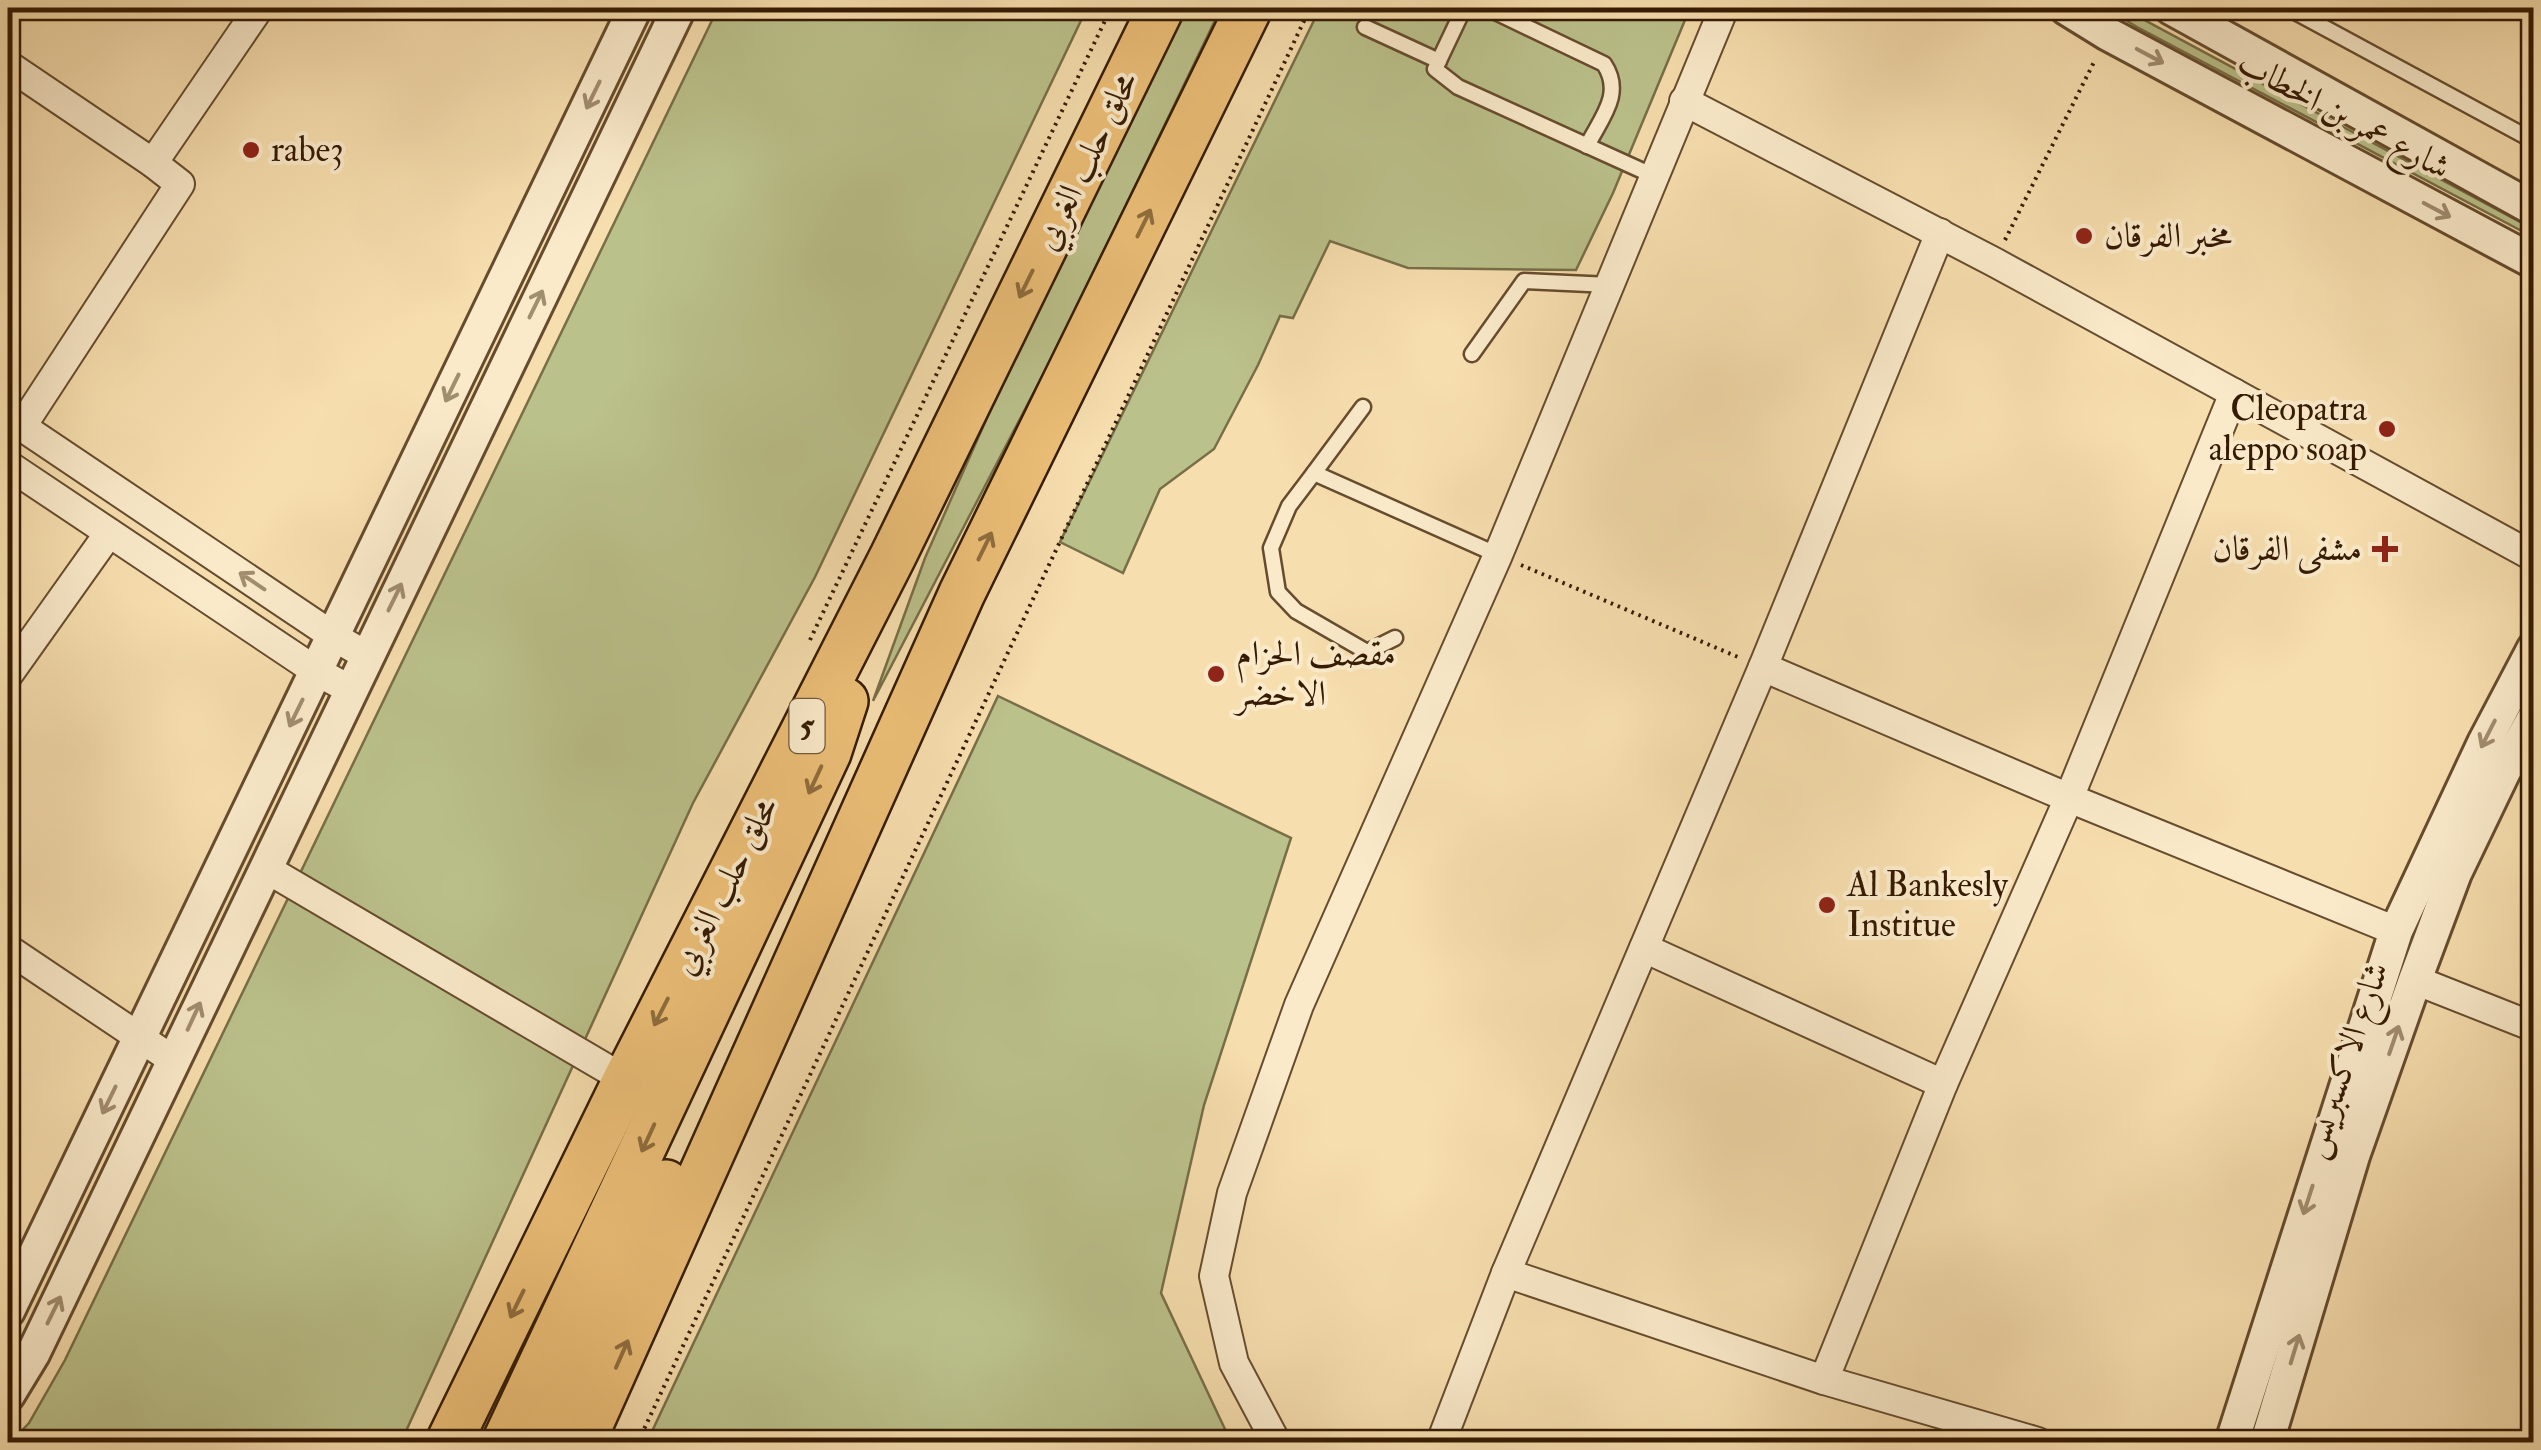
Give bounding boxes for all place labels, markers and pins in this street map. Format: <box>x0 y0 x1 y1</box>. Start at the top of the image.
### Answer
place label: rabe3 <box>271 128 344 172</box>
marker: rabe3 <box>240 139 262 161</box>
place label: مخبر الفرقان <box>2104 214 2232 258</box>
marker: مخبر الفرقان <box>2073 225 2095 247</box>
place label: Cleopatra aleppo soap <box>2209 387 2368 471</box>
marker: Cleopatra aleppo soap <box>2376 418 2398 440</box>
place label: مشفى الفرقان <box>2212 527 2362 574</box>
marker: مشفى الفرقان <box>2372 536 2398 562</box>
place label: مقصف الحزام الاخضر <box>1232 632 1396 716</box>
marker: مقصف الحزام الاخضر <box>1205 663 1227 685</box>
place label: Al Bankesly Institue <box>1846 863 2009 947</box>
marker: Al Bankesly Institue <box>1816 894 1838 916</box>

